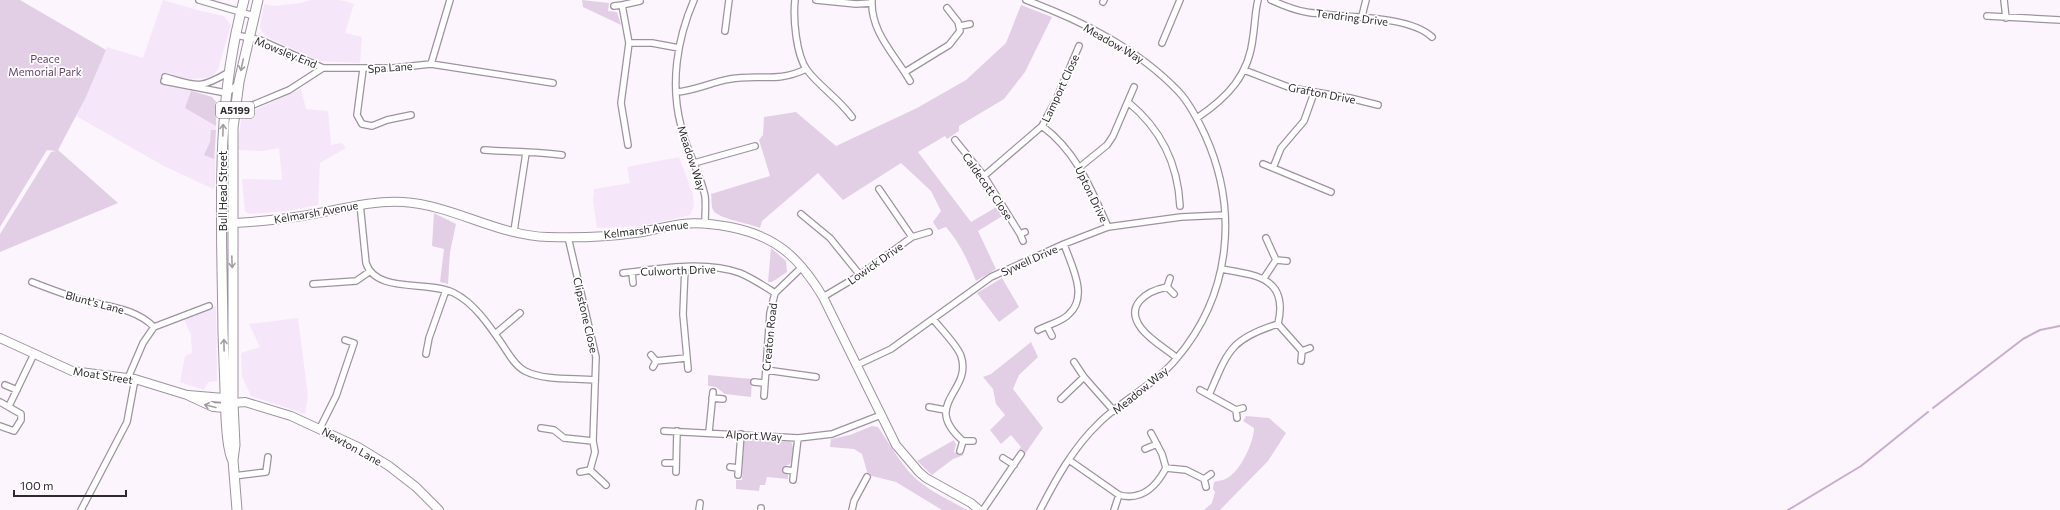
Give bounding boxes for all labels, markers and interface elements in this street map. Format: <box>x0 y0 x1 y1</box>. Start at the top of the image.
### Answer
street label: Tendring Drive <box>1315 6 1389 28</box>
street label: Meadow Way <box>1081 20 1147 66</box>
street label: Mowsley End <box>253 34 319 70</box>
park label: Peace Memorial Park <box>8 52 82 78</box>
street label: Lamport Close <box>1039 52 1081 124</box>
one-way arrow <box>238 58 246 71</box>
street label: Spa Lane <box>367 59 413 75</box>
street label: Grafton Drive <box>1287 80 1357 106</box>
road number: A5199 <box>216 102 254 118</box>
one-way arrow <box>219 124 227 137</box>
street label: Meadow Way <box>675 124 709 192</box>
street label: Bull Head Street <box>216 150 229 231</box>
street label: Caldecott Close <box>960 150 1016 222</box>
street label: Upton Drive <box>1073 164 1111 224</box>
street label: Kelmarsh Avenue <box>273 198 359 226</box>
street label: Kelmarsh Avenue <box>603 217 689 241</box>
street label: Lowick Drive <box>845 239 905 287</box>
street label: Sywell Drive <box>999 242 1059 278</box>
one-way arrow <box>228 255 236 268</box>
street label: Culworth Drive <box>640 262 716 278</box>
street label: Clipstone Close <box>571 276 601 354</box>
street label: Blunt's Lane <box>64 288 126 316</box>
street label: Creaton Road <box>759 302 779 372</box>
one-way arrow <box>220 339 227 352</box>
street label: Meadow Way <box>1110 363 1171 416</box>
street label: Moat Street <box>72 364 134 386</box>
one-way arrow <box>203 401 216 409</box>
street label: Newton Lane <box>320 424 384 468</box>
street label: Alport Way <box>725 427 783 443</box>
scale bar <box>14 472 126 498</box>
text: 100 m <box>20 478 54 492</box>

